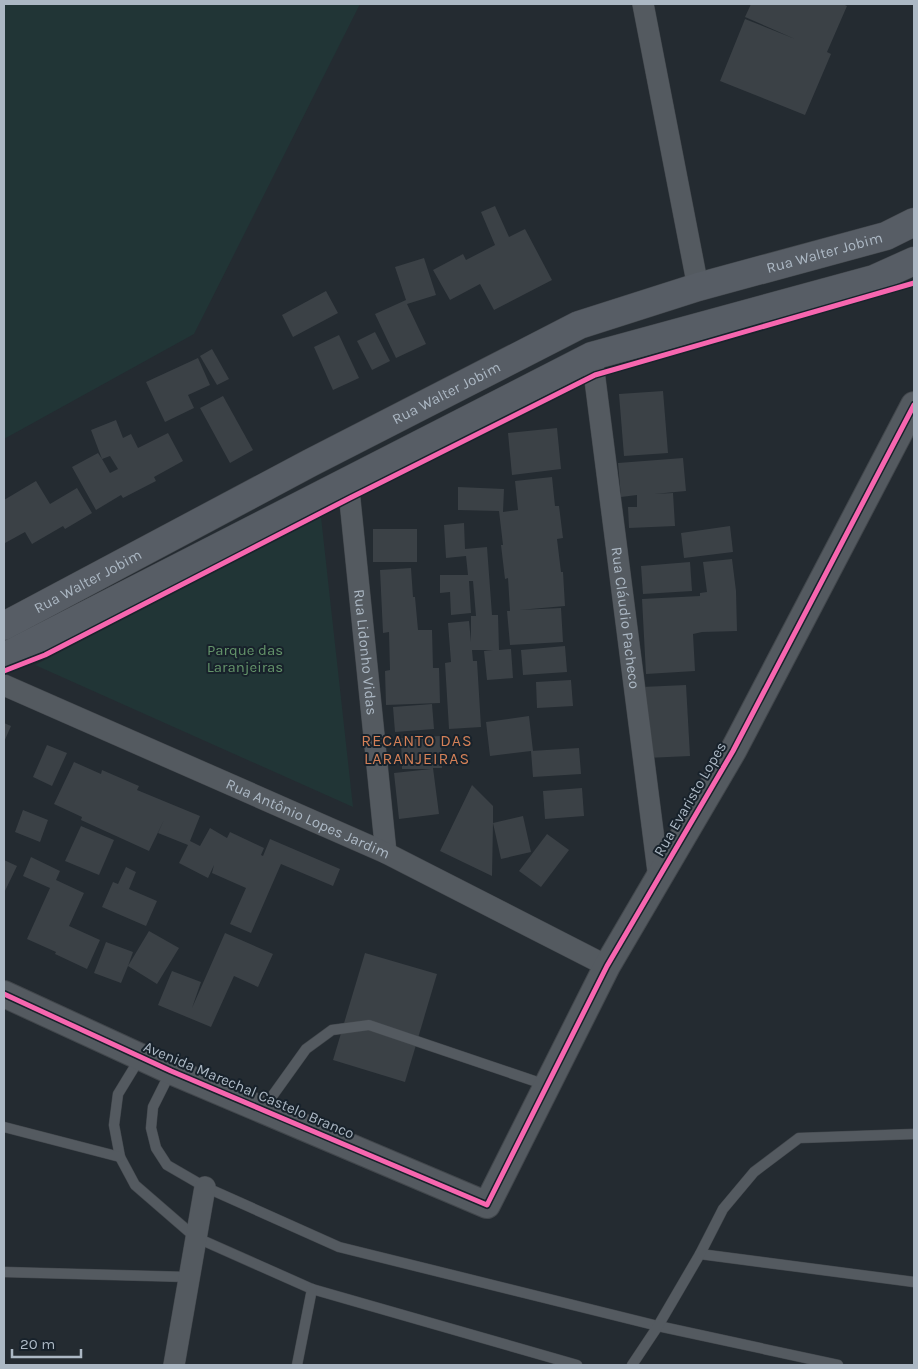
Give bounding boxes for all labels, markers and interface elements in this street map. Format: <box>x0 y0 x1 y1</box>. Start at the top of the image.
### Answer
street label: Rua Walter Jobim <box>764 228 885 277</box>
street label: Rua Walter Jobim <box>389 358 504 428</box>
street label: Rua Walter Jobim <box>31 545 145 617</box>
street label: Rua Cláudio Pacheco <box>608 546 644 690</box>
street label: Rua Lidonho Vidas <box>350 588 381 716</box>
park label: Parque das Laranjeiras <box>207 641 283 676</box>
district label: RECANTO DAS LARANJEIRAS <box>361 731 473 768</box>
street label: Rua Evaristo Lopes <box>650 739 730 859</box>
street label: Rua Antônio Lopes Jardim <box>223 775 393 863</box>
street label: Avenida Marechal Castelo Branco <box>141 1037 357 1143</box>
scale bar <box>12 1326 81 1358</box>
text: 20 m <box>20 1335 55 1353</box>

